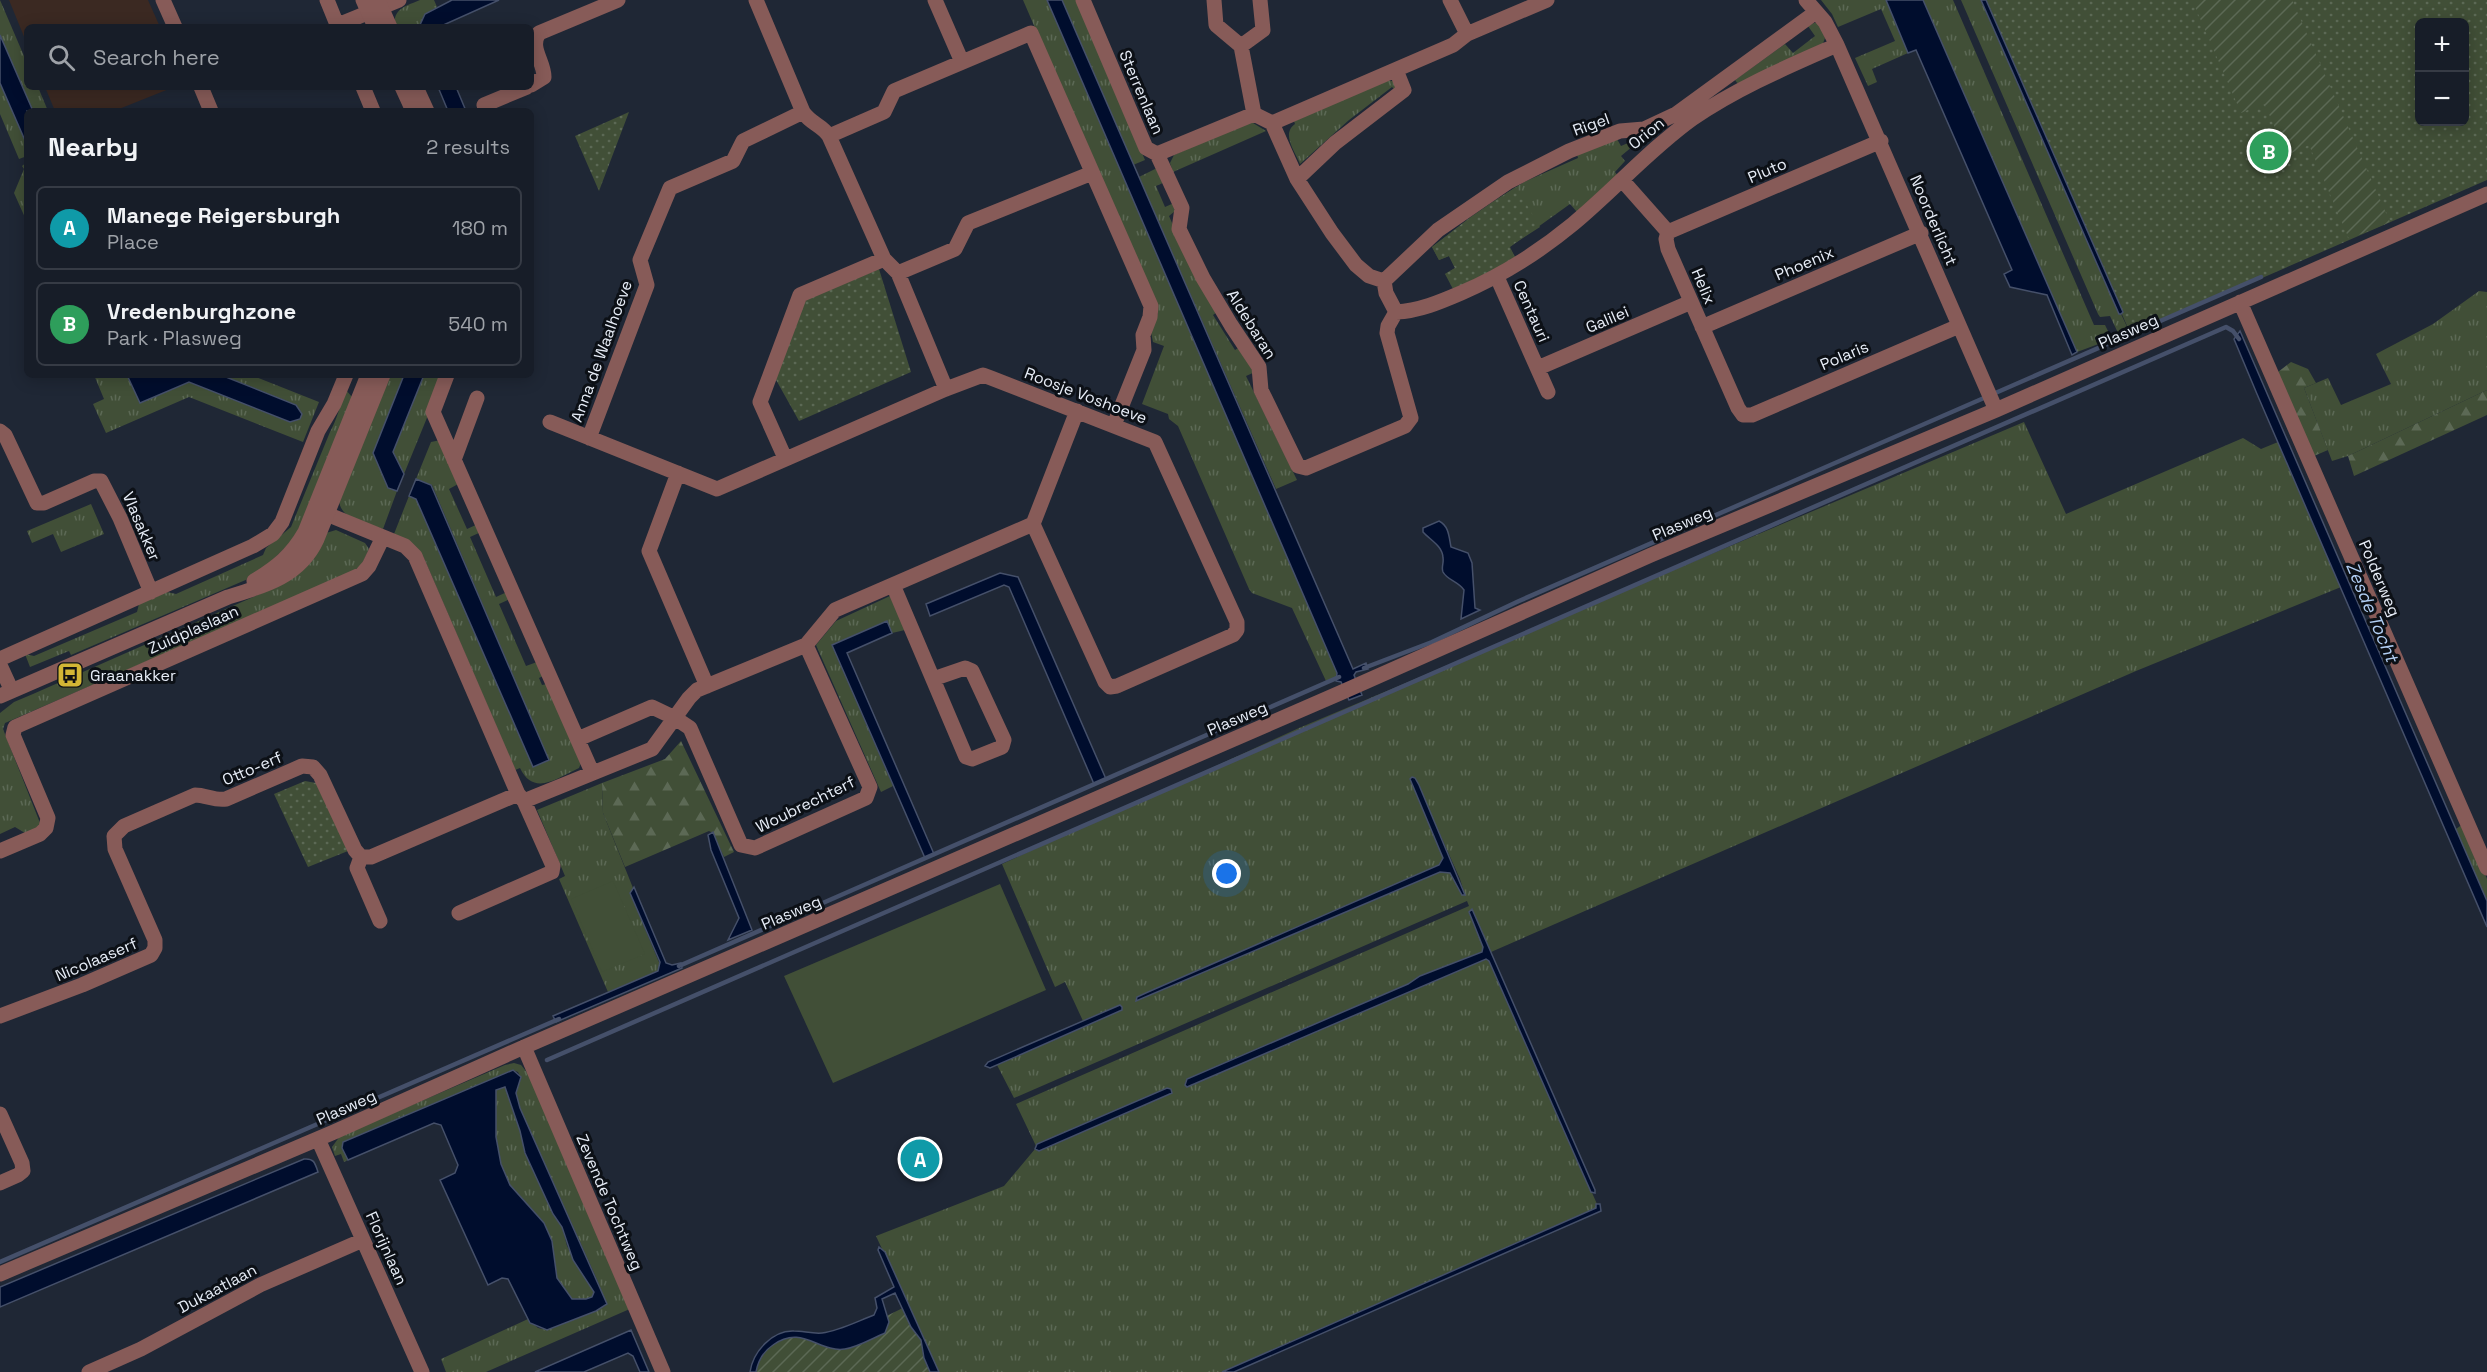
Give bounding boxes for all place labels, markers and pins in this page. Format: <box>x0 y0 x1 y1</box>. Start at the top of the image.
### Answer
pin: B <box>2250 128 2288 174</box>
bus stop icon: Graanakker <box>55 660 85 690</box>
place label: Graanakker <box>90 665 176 686</box>
pin: A <box>900 1136 940 1182</box>

